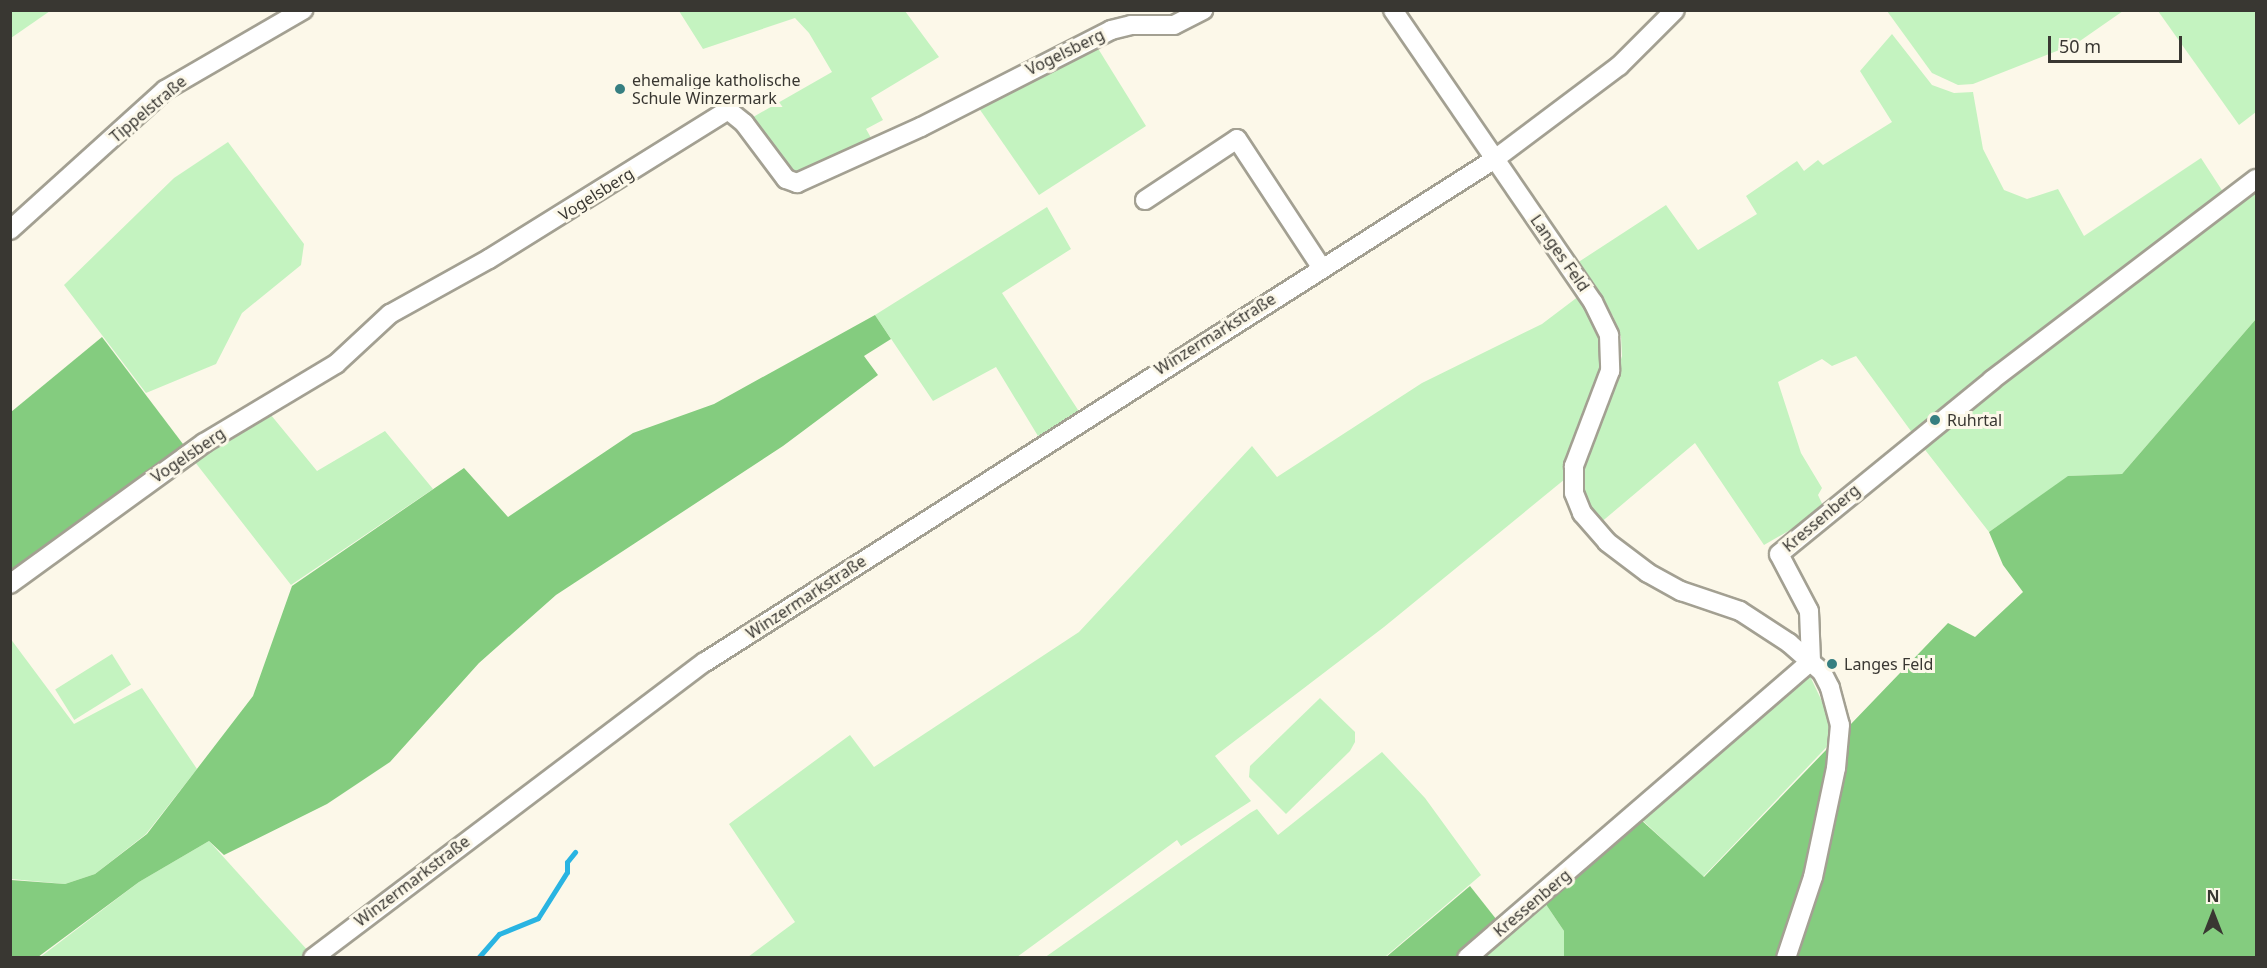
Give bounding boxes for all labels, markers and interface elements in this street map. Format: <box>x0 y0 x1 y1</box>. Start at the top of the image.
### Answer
scale bar <box>2051 24 2184 62</box>
street label: Vogelsberg <box>1023 25 1107 79</box>
text: 50 m <box>2059 34 2101 58</box>
place label: ehemalige katholische Schule Winzermark <box>632 70 801 108</box>
street label: Tippelstraße <box>106 72 190 146</box>
marker: ehemalige katholische Schule Winzermark <box>613 82 627 96</box>
street label: Vogelsberg <box>555 163 637 225</box>
street label: Langes Feld <box>1527 211 1593 295</box>
street label: Winzermarkstraße <box>1151 289 1279 379</box>
place label: Ruhrtal <box>1947 410 2002 430</box>
marker: Ruhrtal <box>1928 413 1942 427</box>
street label: Vogelsberg <box>147 423 229 487</box>
street label: Kressenberg <box>1779 480 1863 556</box>
street label: Winzermarkstraße <box>743 551 869 643</box>
place label: Langes Feld <box>1844 654 1933 674</box>
marker: Langes Feld <box>1825 657 1839 671</box>
street label: Winzermarkstraße <box>351 832 473 930</box>
street label: Kressenberg <box>1490 865 1574 941</box>
north arrow <box>2183 884 2243 944</box>
text: N <box>2206 885 2220 907</box>

